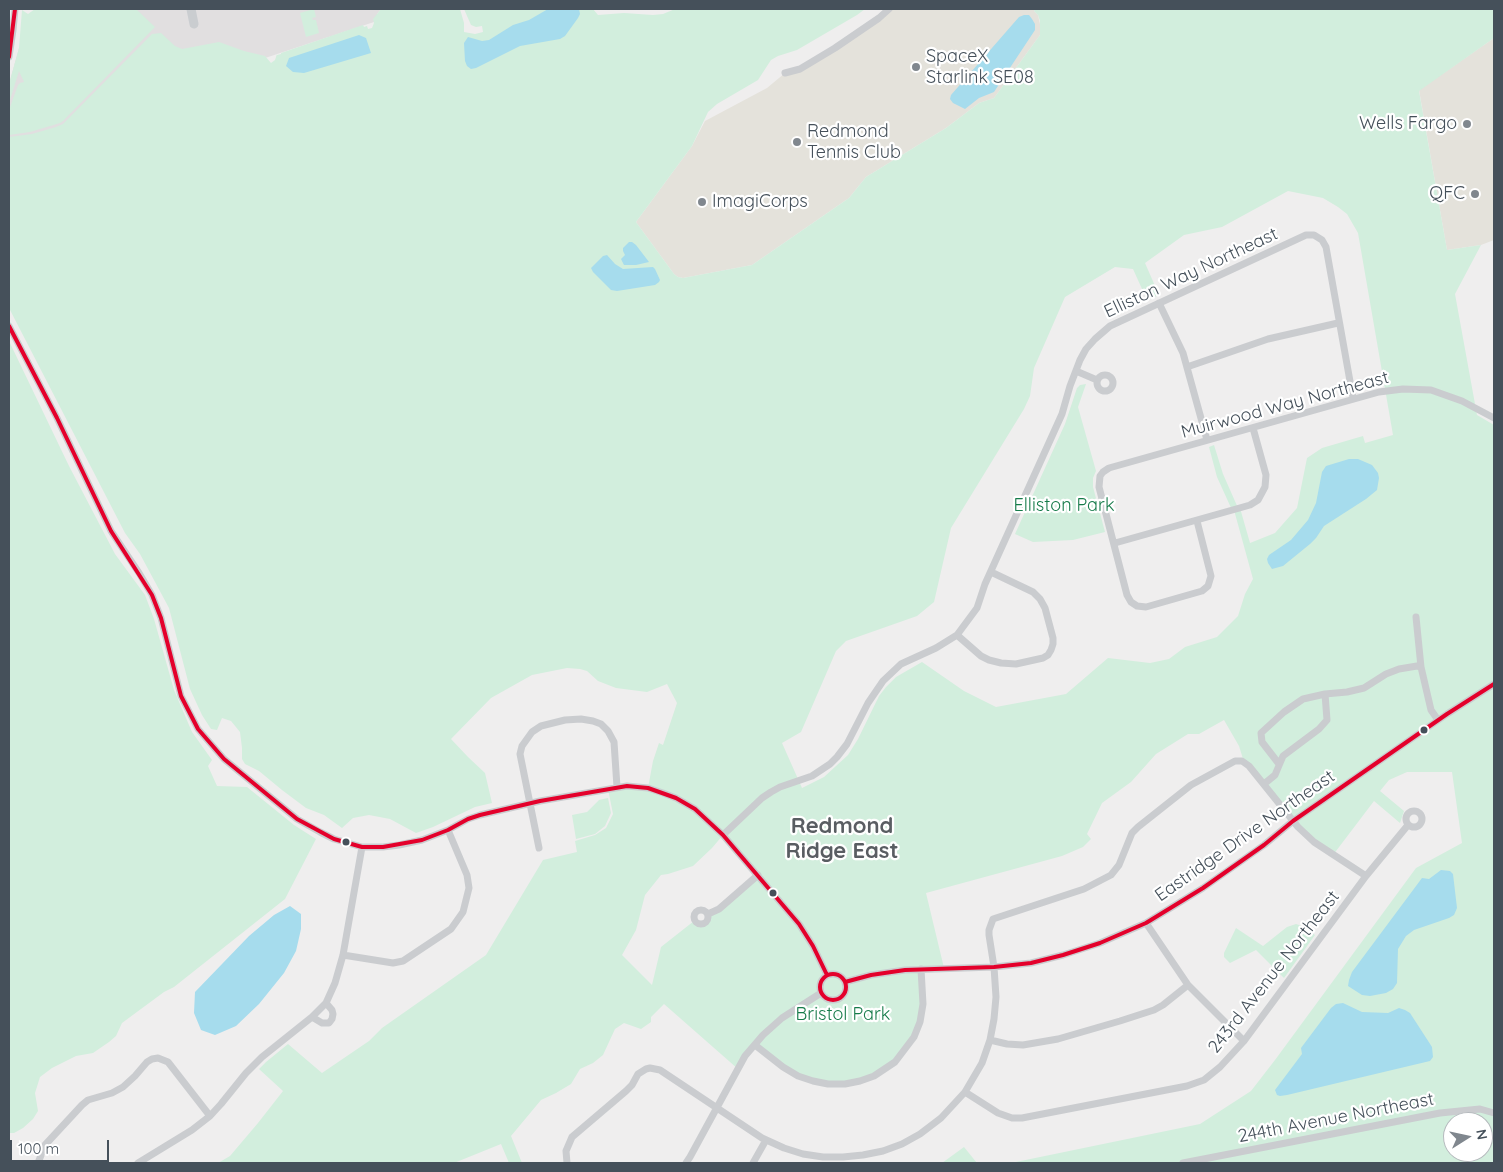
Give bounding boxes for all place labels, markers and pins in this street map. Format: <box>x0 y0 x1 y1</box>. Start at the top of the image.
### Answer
place label: SpaceX Starlink SE08 <box>926 46 1034 88</box>
marker: SpaceX Starlink SE08 <box>910 61 922 73</box>
place label: Wells Fargo <box>1359 113 1457 135</box>
marker: Wells Fargo <box>1461 118 1473 130</box>
place label: Redmond Tennis Club <box>807 121 901 163</box>
marker: Redmond Tennis Club <box>791 136 803 148</box>
place label: QFC <box>1429 183 1465 205</box>
marker: QFC <box>1469 188 1481 200</box>
place label: ImagiCorps <box>712 191 808 213</box>
marker: ImagiCorps <box>696 196 708 208</box>
unlabelled marker <box>1419 725 1429 735</box>
unlabelled marker <box>341 837 351 847</box>
unlabelled marker <box>768 888 778 898</box>

